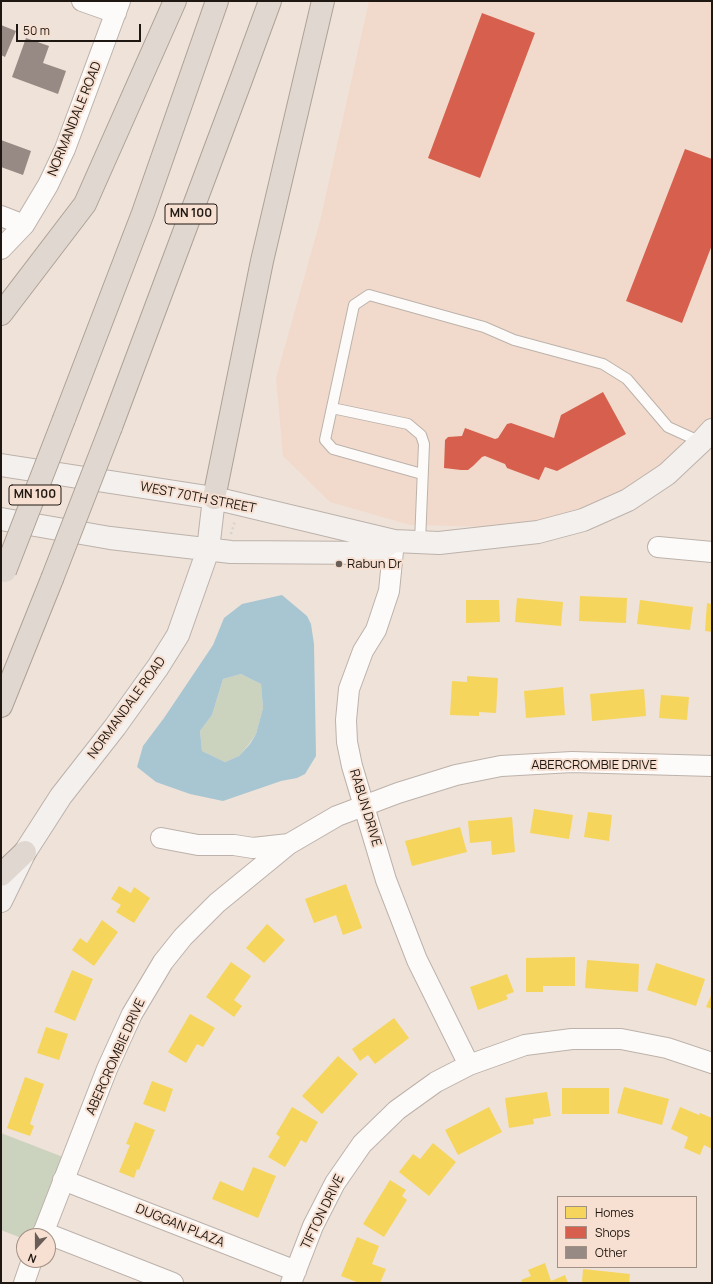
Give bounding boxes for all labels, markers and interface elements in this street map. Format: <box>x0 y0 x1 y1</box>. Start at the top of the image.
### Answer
scale bar <box>18 16 143 42</box>
text: 50 m <box>23 22 50 39</box>
street label: NORMANDALE ROAD <box>45 59 105 179</box>
road number: MN 100 <box>165 204 217 224</box>
street label: WEST 70TH STREET <box>139 479 257 517</box>
road number: MN 100 <box>9 485 61 505</box>
place label: Rabun Dr <box>347 556 402 572</box>
marker: Rabun Dr <box>334 559 344 569</box>
street label: NORMANDALE ROAD <box>85 654 169 762</box>
street label: ABERCROMBIE DRIVE <box>531 757 657 773</box>
street label: RABUN DRIVE <box>346 767 384 849</box>
street label: ABERCROMBIE DRIVE <box>83 996 149 1118</box>
street label: TIFTON DRIVE <box>298 1172 348 1252</box>
legend <box>557 1196 697 1268</box>
street label: DUGGAN PLAZA <box>133 1201 227 1251</box>
text: Homes <box>595 1204 634 1221</box>
text: Shops <box>595 1224 630 1241</box>
north arrow <box>16 1228 56 1268</box>
text: Other <box>595 1244 627 1261</box>
text: N <box>26 1250 38 1267</box>

